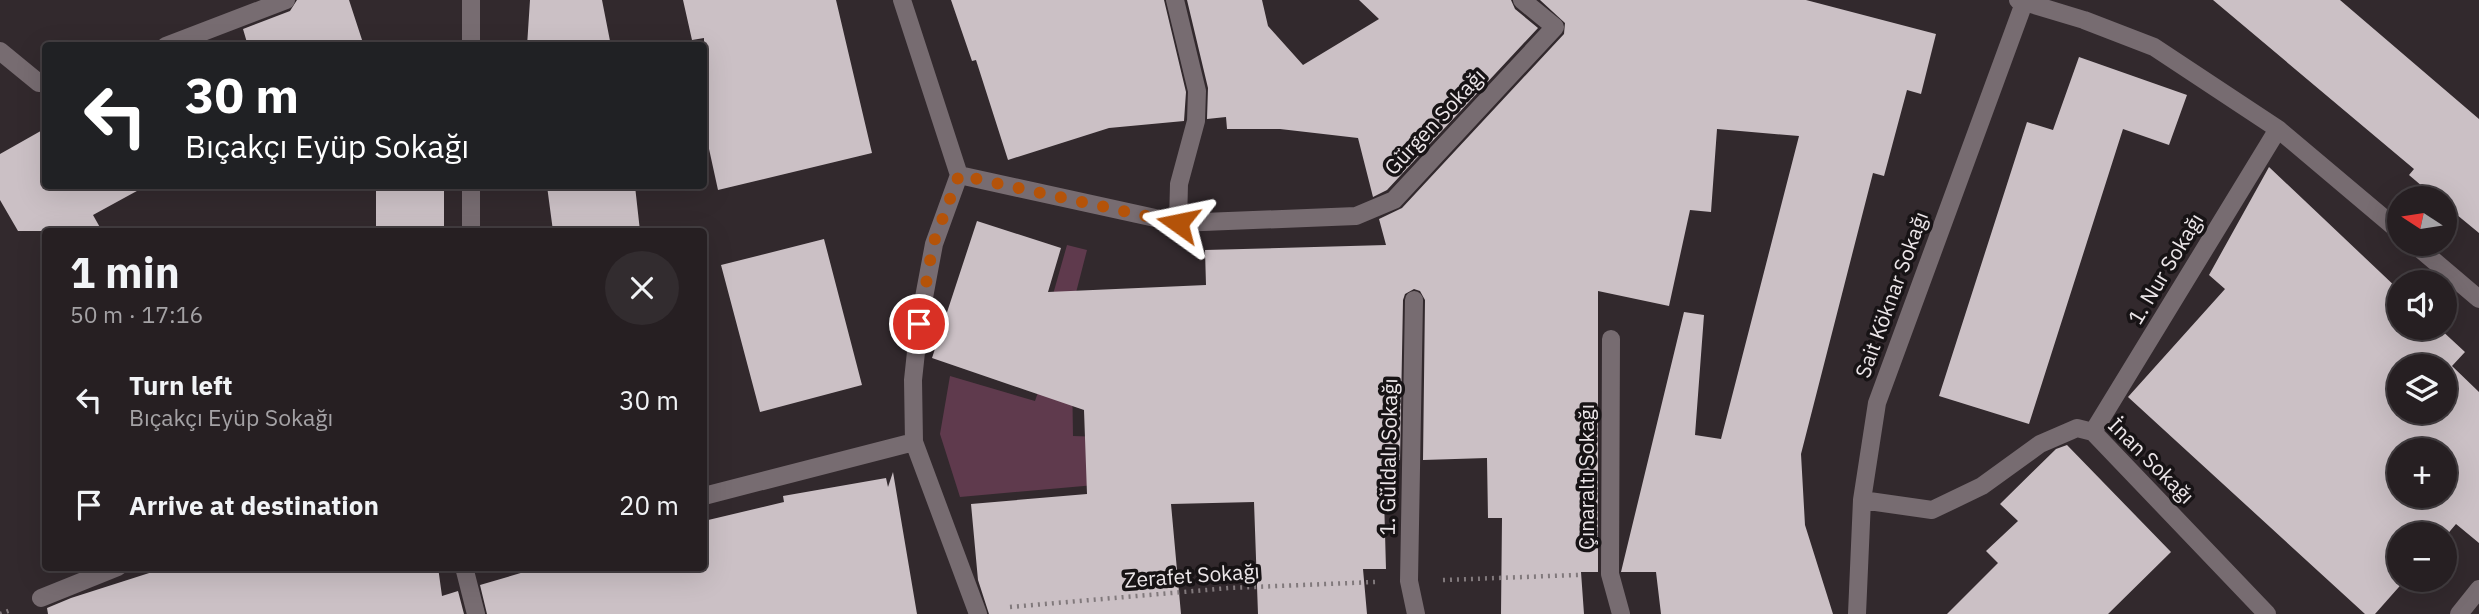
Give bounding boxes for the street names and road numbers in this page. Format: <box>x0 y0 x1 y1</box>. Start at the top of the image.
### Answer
street label: Gürgen Sokağı <box>1378 62 1491 180</box>
street label: Sait Köknar Sokağı <box>1848 208 1934 382</box>
street label: 1. Nur Sokağı <box>2121 208 2209 329</box>
street label: 1. Güldalı Sokağı <box>1373 378 1403 536</box>
street label: Çınaraltı Sokağı <box>1572 404 1600 550</box>
street label: İnan Sokağı <box>2103 411 2201 509</box>
street label: Zerafet Sokağı <box>1123 556 1261 594</box>

